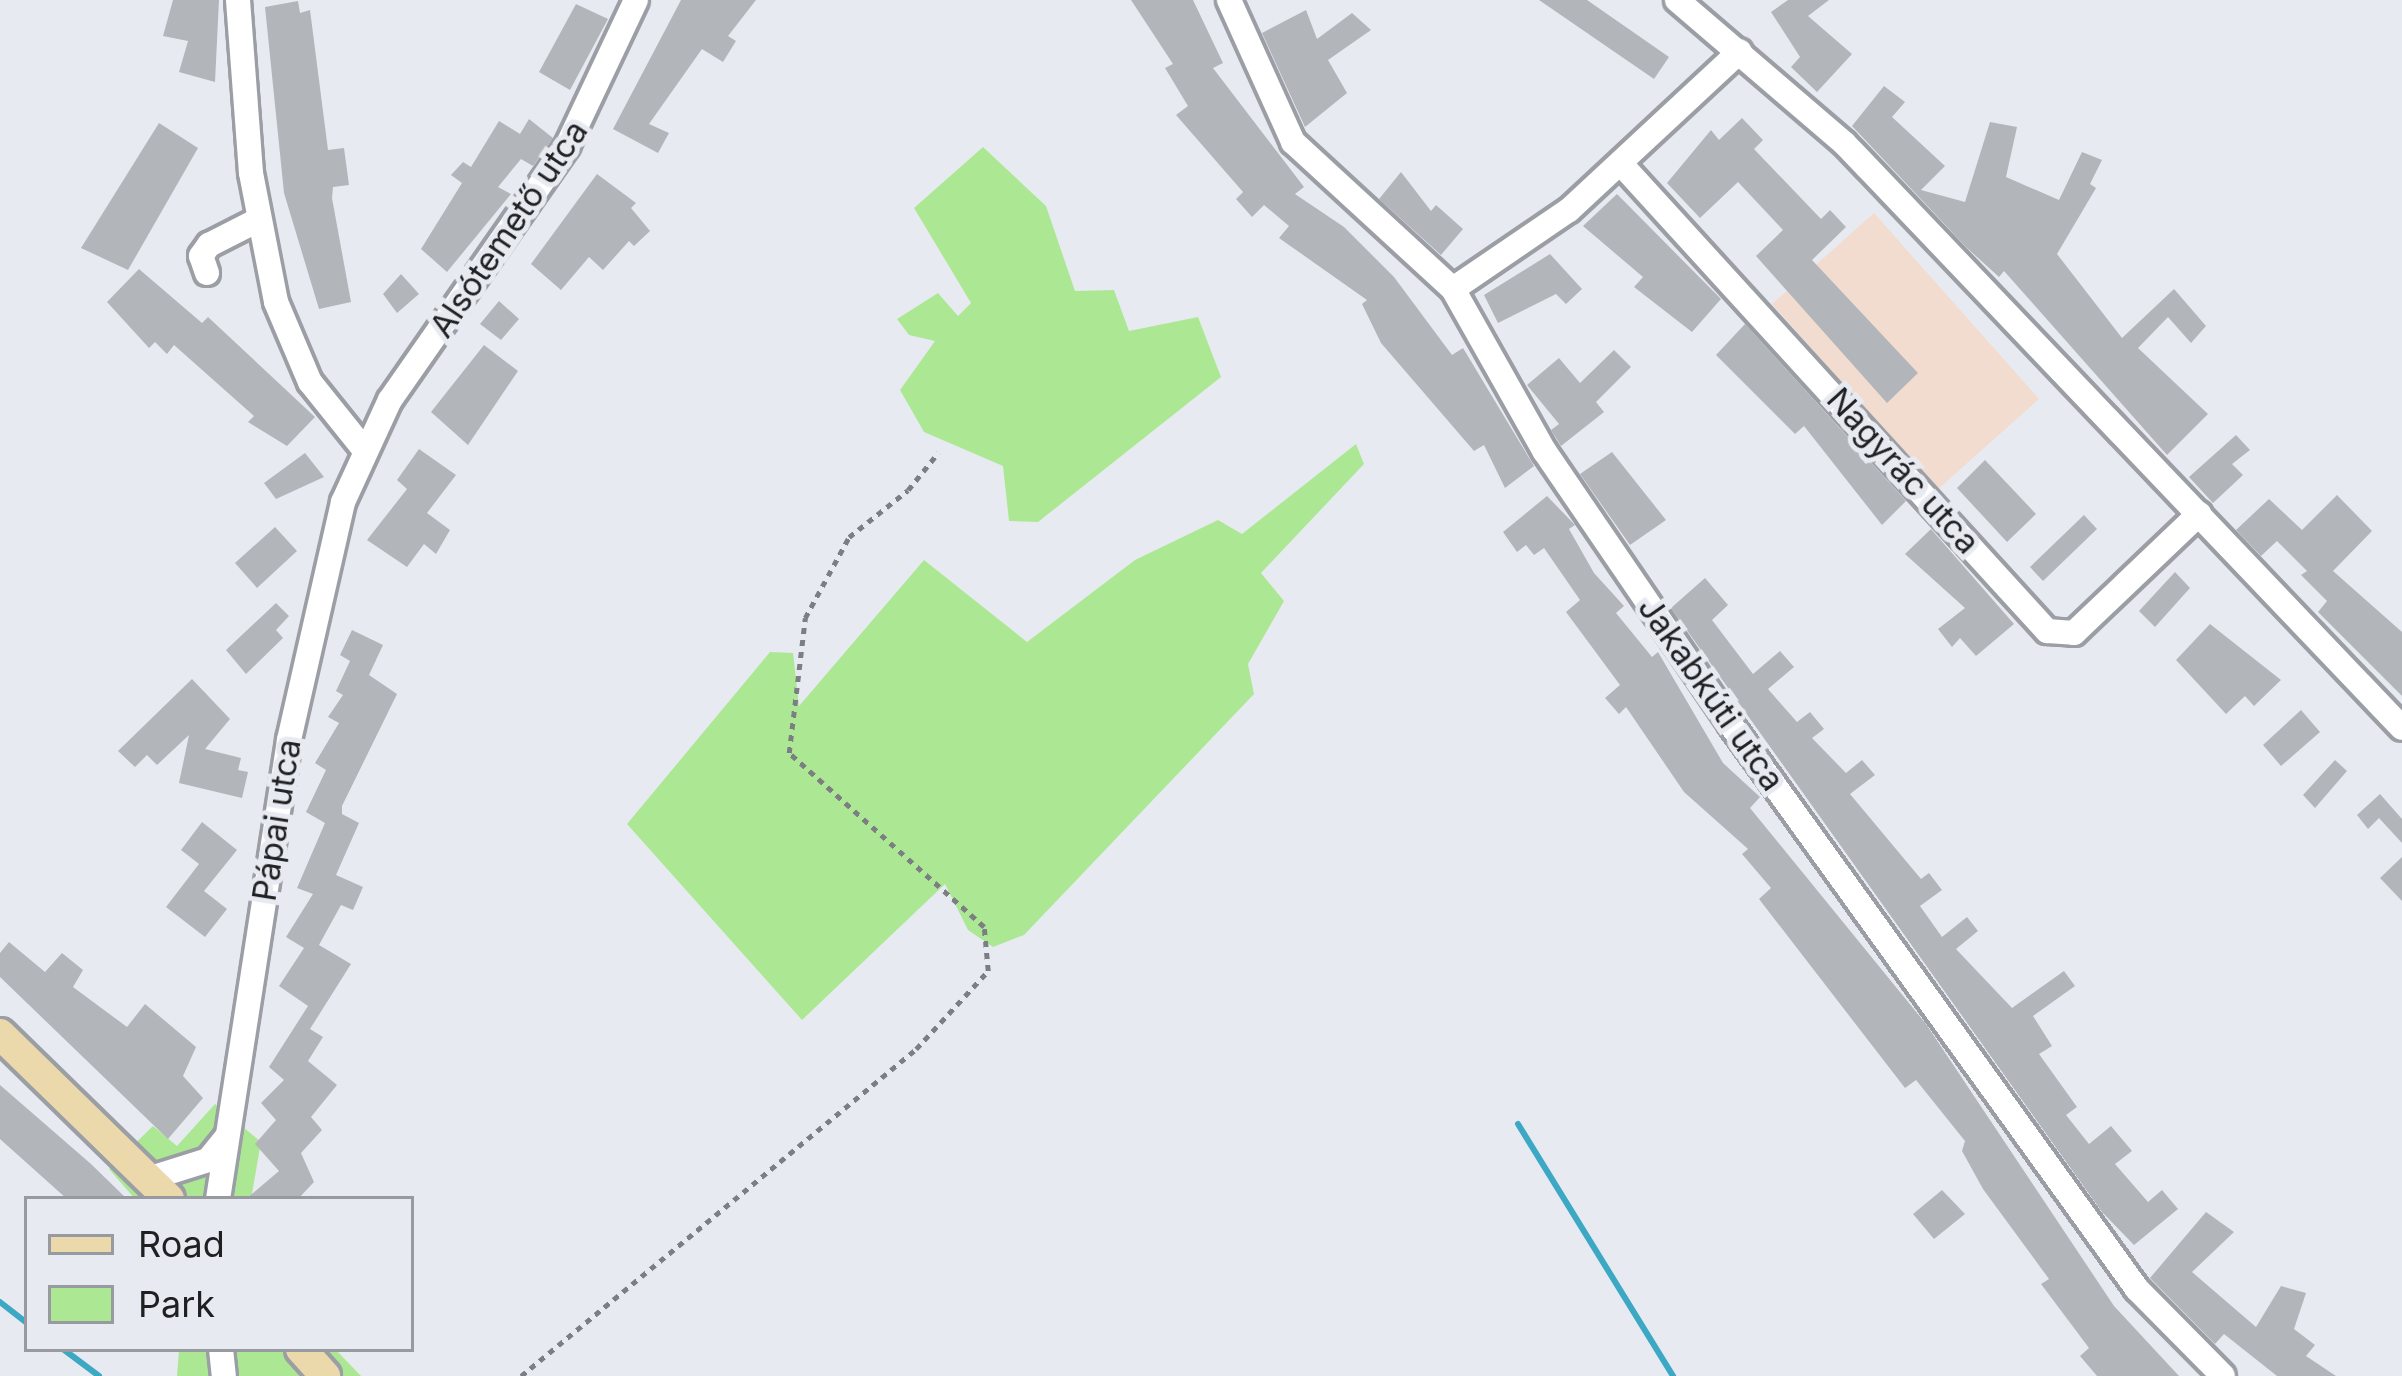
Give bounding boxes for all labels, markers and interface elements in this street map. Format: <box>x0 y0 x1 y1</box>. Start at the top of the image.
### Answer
street label: Alsótemető utca <box>422 113 596 345</box>
street label: Nagyrác utca <box>1818 380 1988 562</box>
street label: Jakabkúti utca <box>1630 589 1792 799</box>
street label: Pápai utca <box>245 736 309 904</box>
legend <box>24 1196 414 1352</box>
text: Road <box>138 1222 225 1266</box>
text: Park <box>138 1282 215 1326</box>

